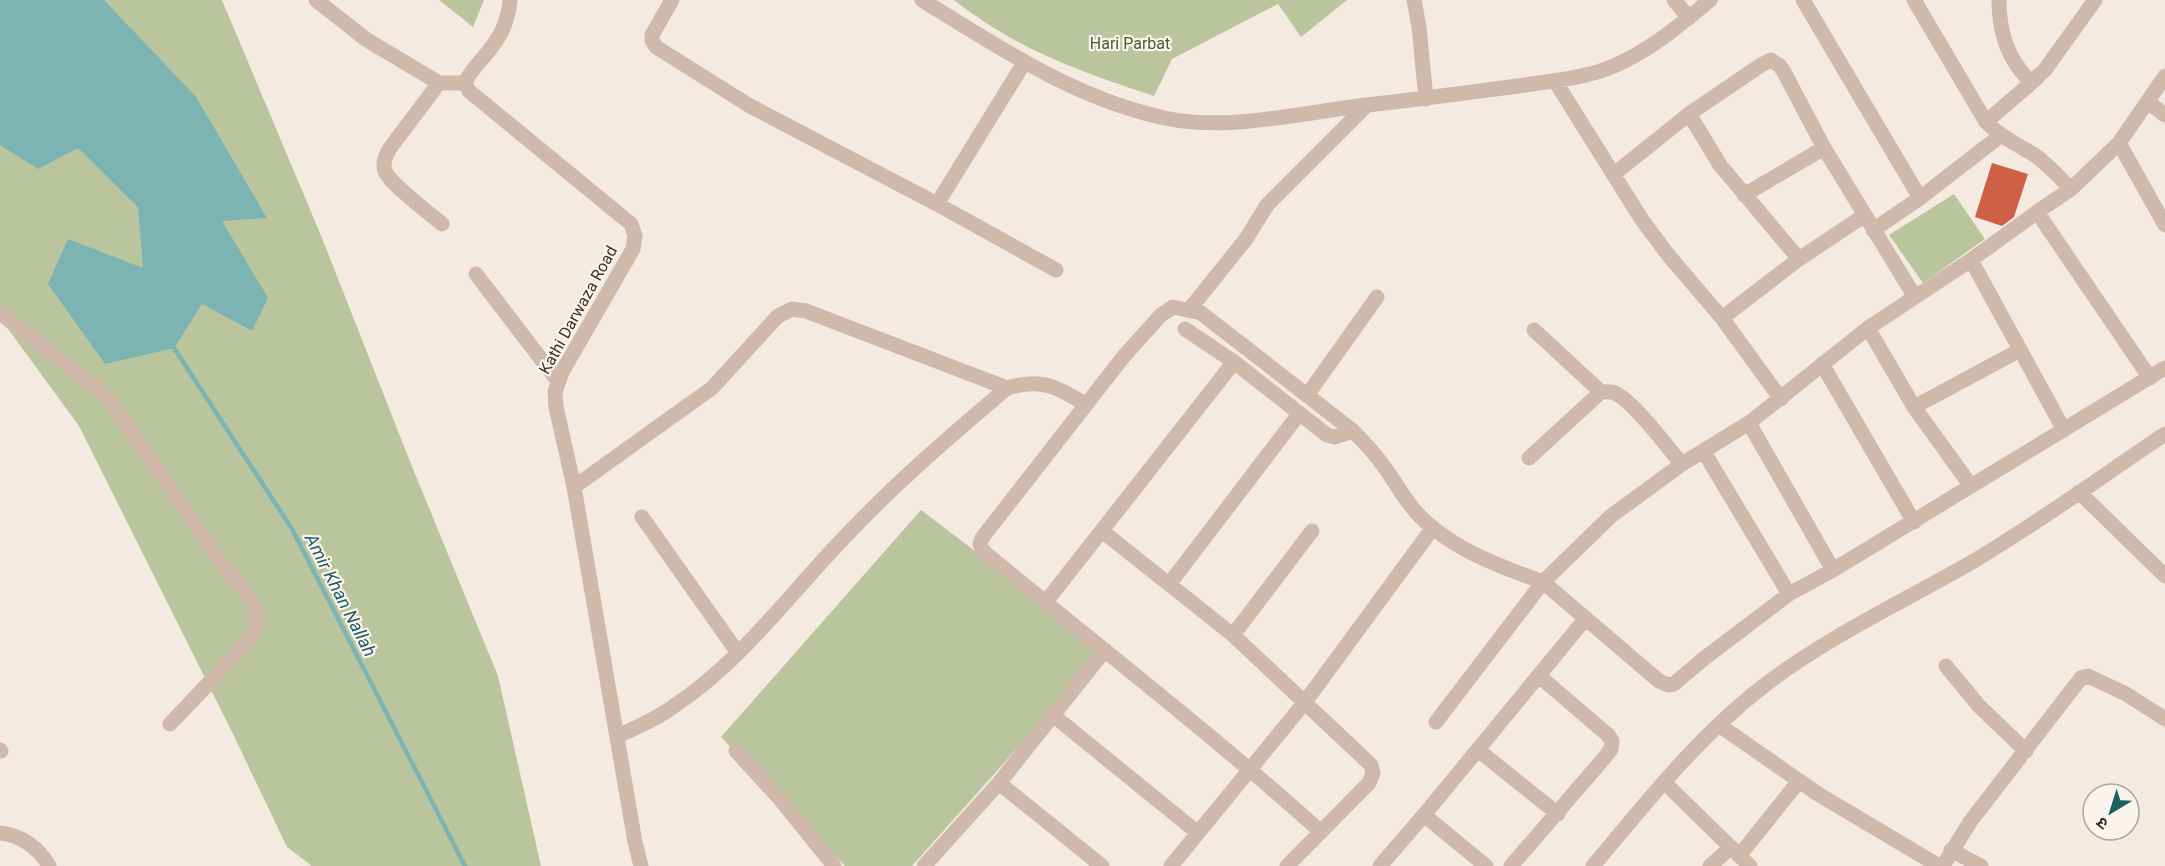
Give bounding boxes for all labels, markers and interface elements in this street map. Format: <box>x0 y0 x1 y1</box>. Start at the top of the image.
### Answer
park label: Hari Parbat <box>1090 34 1170 53</box>
street label: Kathi Darwaza Road <box>535 243 621 377</box>
water label: Amir Khan Nallah <box>301 529 381 660</box>
north arrow <box>2081 782 2141 842</box>
text: उ <box>2092 813 2112 834</box>

